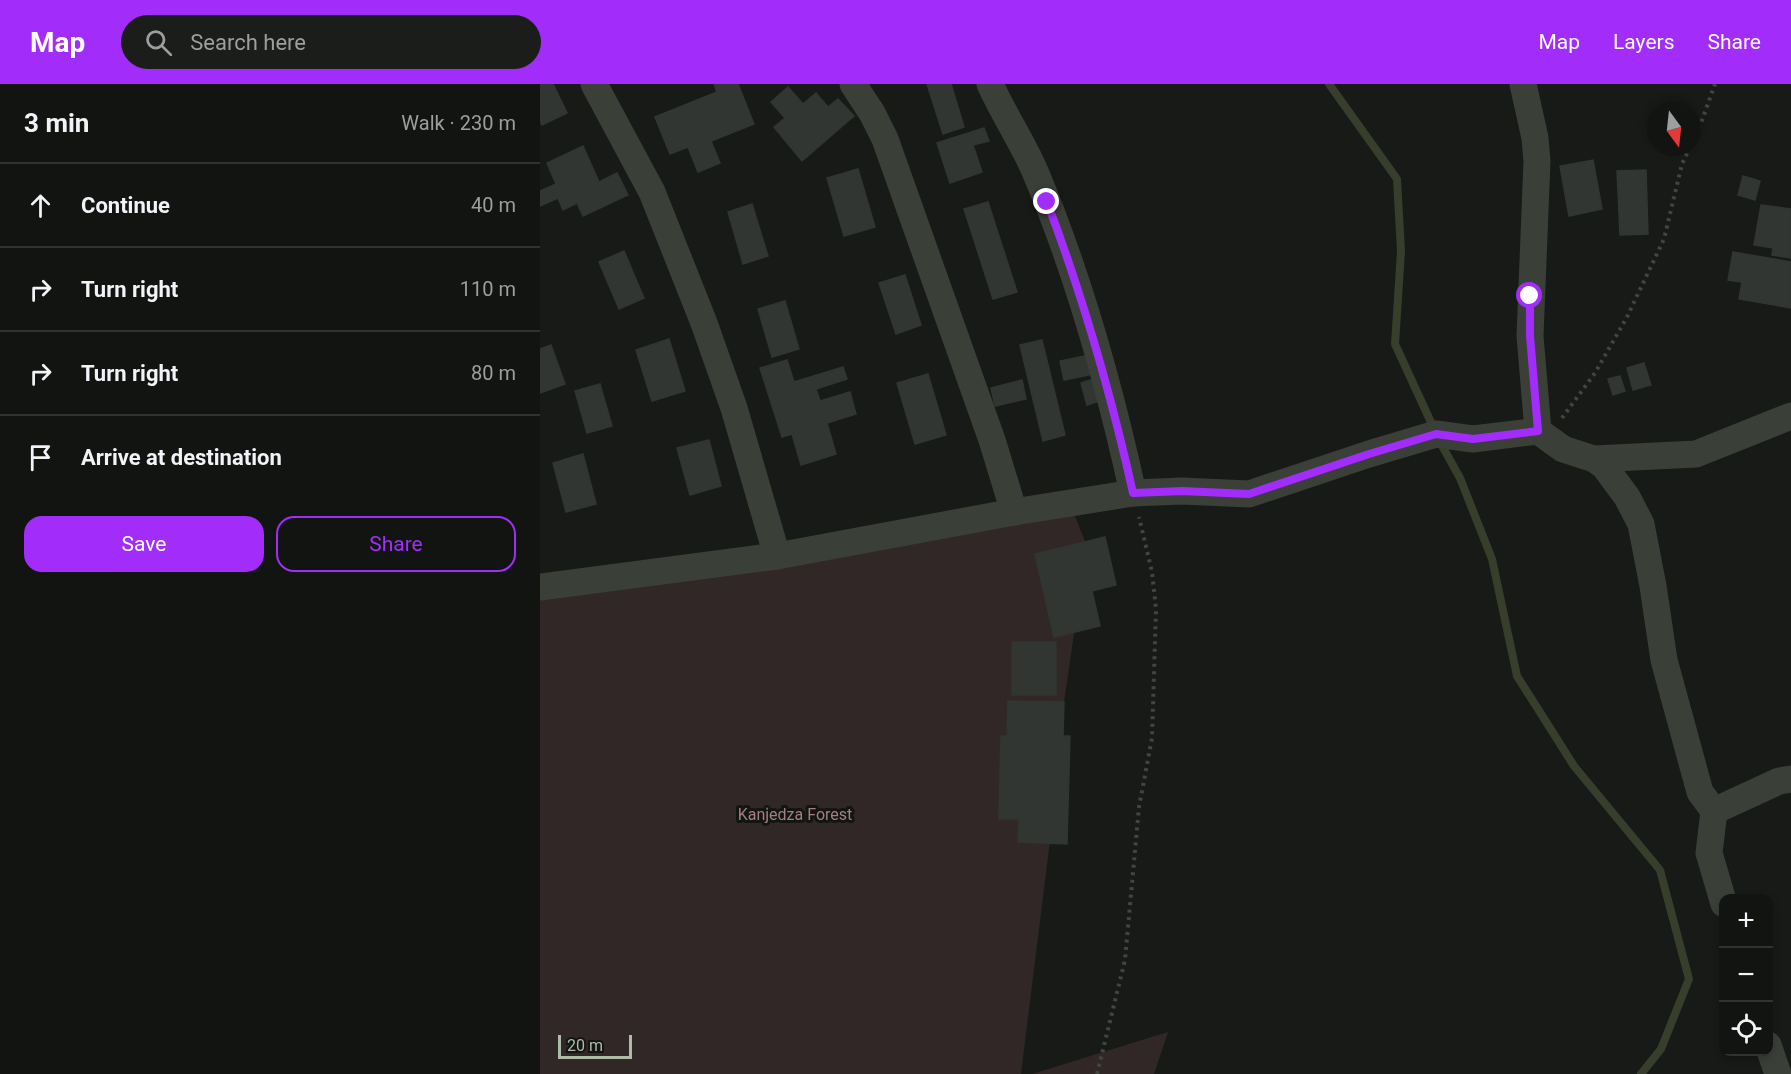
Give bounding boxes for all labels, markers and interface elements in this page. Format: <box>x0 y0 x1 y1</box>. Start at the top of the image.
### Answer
search box <box>121 15 541 69</box>
text: Map <box>30 26 85 59</box>
icon: search <box>142 26 175 59</box>
text: Search here <box>190 30 306 55</box>
text: Map <box>1538 30 1580 54</box>
text: Layers <box>1613 30 1674 54</box>
text: Share <box>1707 30 1761 54</box>
north arrow <box>1647 102 1701 156</box>
text: 3 min <box>24 108 89 138</box>
text: Walk · 230 m <box>401 111 516 135</box>
route end <box>1033 188 1059 214</box>
icon: ahead <box>24 189 57 222</box>
text: Continue <box>81 193 170 218</box>
text: 40 m <box>471 193 516 217</box>
icon: right <box>24 273 57 306</box>
text: Turn right <box>81 277 178 302</box>
text: 110 m <box>460 277 516 301</box>
route start <box>1516 282 1542 308</box>
icon: right <box>24 357 57 390</box>
text: Turn right <box>81 361 178 386</box>
text: 80 m <box>471 361 516 385</box>
icon: arrive <box>24 441 57 474</box>
text: Arrive at destination <box>81 445 282 470</box>
button: Save <box>24 516 264 572</box>
button: Share <box>276 516 516 572</box>
park label: Kanjedza Forest <box>738 805 852 824</box>
map controls <box>1719 894 1773 1056</box>
button: + <box>1719 894 1773 948</box>
button: − <box>1719 948 1773 1002</box>
button: locate <box>1719 1002 1773 1056</box>
scale bar <box>558 1032 632 1060</box>
text: 20 m <box>567 1036 603 1055</box>

